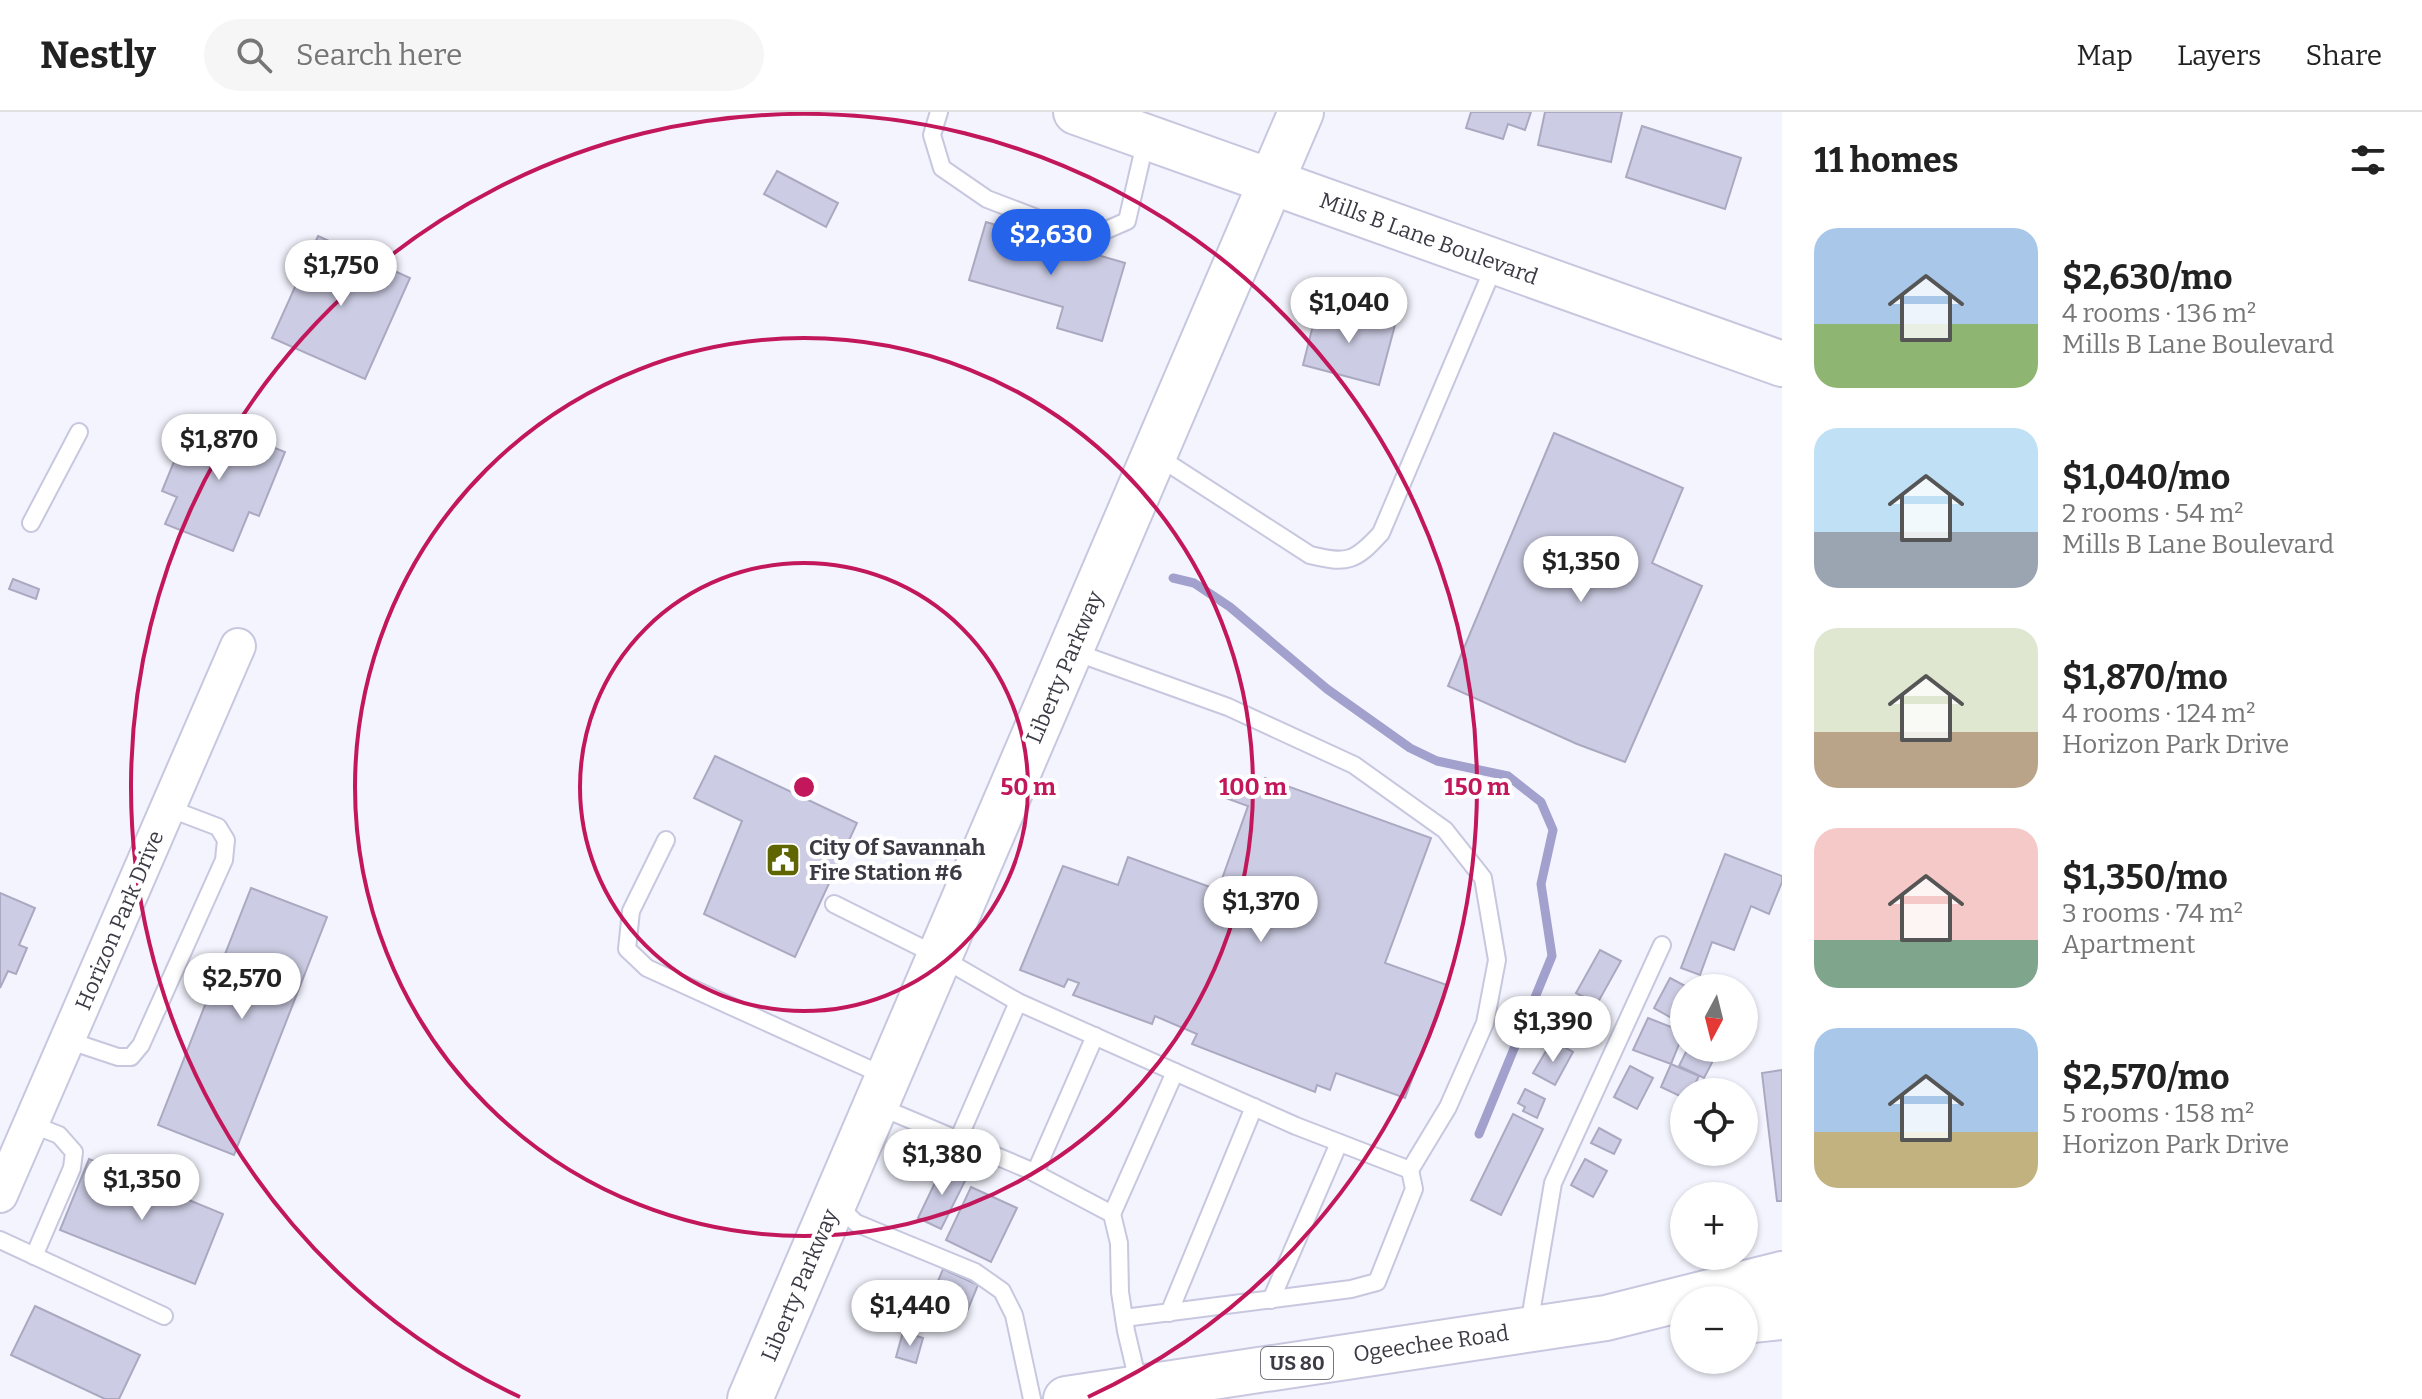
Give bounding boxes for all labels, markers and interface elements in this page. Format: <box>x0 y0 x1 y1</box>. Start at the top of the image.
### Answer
search box <box>204 19 764 91</box>
text: Nestly <box>40 32 156 78</box>
icon: search <box>232 33 276 77</box>
text: Search here <box>296 37 462 73</box>
text: Map <box>2076 39 2133 72</box>
text: Layers <box>2177 39 2261 72</box>
text: Share <box>2305 39 2382 72</box>
icon: filters <box>2346 138 2390 182</box>
text: 11 homes <box>1814 140 1959 181</box>
street label: Mills B Lane Boulevard <box>1316 186 1542 291</box>
pin: $2,630 <box>986 209 1116 277</box>
text: $2,630 <box>1010 219 1092 250</box>
pin: $1,750 <box>276 240 406 308</box>
text: $1,750 <box>303 250 379 281</box>
text: $2,630/mo <box>2062 257 2233 298</box>
icon: home <box>1878 260 1974 356</box>
pin: $1,040 <box>1284 277 1414 345</box>
text: $1,040 <box>1308 287 1390 318</box>
text: 4 rooms · 136 m² <box>2062 298 2256 329</box>
text: Mills B Lane Boulevard <box>2062 329 2334 360</box>
pin: $1,870 <box>154 414 284 482</box>
text: $1,870 <box>179 424 259 455</box>
text: $1,040/mo <box>2062 457 2230 498</box>
icon: home <box>1878 460 1974 556</box>
text: 2 rooms · 54 m² <box>2062 498 2244 529</box>
text: Mills B Lane Boulevard <box>2062 529 2334 560</box>
pin: $1,350 <box>1516 536 1646 604</box>
text: $1,350 <box>1541 546 1621 577</box>
street label: Liberty Parkway <box>1020 587 1109 747</box>
text: $1,870/mo <box>2062 657 2228 698</box>
icon: home <box>1878 660 1974 756</box>
text: 4 rooms · 124 m² <box>2062 698 2255 729</box>
text: Horizon Park Drive <box>2062 729 2289 760</box>
centre of rings <box>790 773 818 801</box>
text: 50 m <box>1000 773 1056 801</box>
text: 100 m <box>1219 773 1287 801</box>
text: 150 m <box>1444 773 1510 801</box>
street label: Horizon Park Drive <box>69 826 169 1014</box>
place label: City Of Savannah Fire Station #6 <box>809 834 985 886</box>
public building icon: City Of Savannah Fire Station #6 <box>764 841 802 879</box>
text: $1,350/mo <box>2062 857 2228 898</box>
icon: home <box>1878 860 1974 956</box>
pin: $1,370 <box>1196 876 1326 944</box>
text: $1,370 <box>1222 886 1300 917</box>
text: 3 rooms · 74 m² <box>2062 898 2243 929</box>
text: Apartment <box>2062 929 2195 960</box>
pin: $2,570 <box>177 953 307 1021</box>
text: $2,570 <box>202 963 282 994</box>
north arrow <box>1670 974 1758 1062</box>
map controls <box>1670 974 1758 1374</box>
pin: $1,390 <box>1488 996 1618 1064</box>
text: $1,390 <box>1513 1006 1593 1037</box>
text: $2,570/mo <box>2062 1057 2230 1098</box>
icon: home <box>1878 1060 1974 1156</box>
button: locate <box>1670 1078 1758 1166</box>
text: 5 rooms · 158 m² <box>2062 1098 2254 1129</box>
pin: $1,380 <box>877 1129 1007 1197</box>
text: Horizon Park Drive <box>2062 1129 2289 1160</box>
text: $1,380 <box>902 1139 982 1170</box>
pin: $1,350 <box>77 1154 207 1222</box>
text: $1,350 <box>102 1164 182 1195</box>
button: + <box>1670 1182 1758 1270</box>
street label: Liberty Parkway <box>755 1205 844 1365</box>
pin: $1,440 <box>845 1280 975 1348</box>
button: − <box>1670 1286 1758 1374</box>
text: $1,440 <box>869 1290 951 1321</box>
street label: Ogeechee Road <box>1352 1319 1511 1368</box>
road number: US 80 <box>1261 1347 1333 1379</box>

